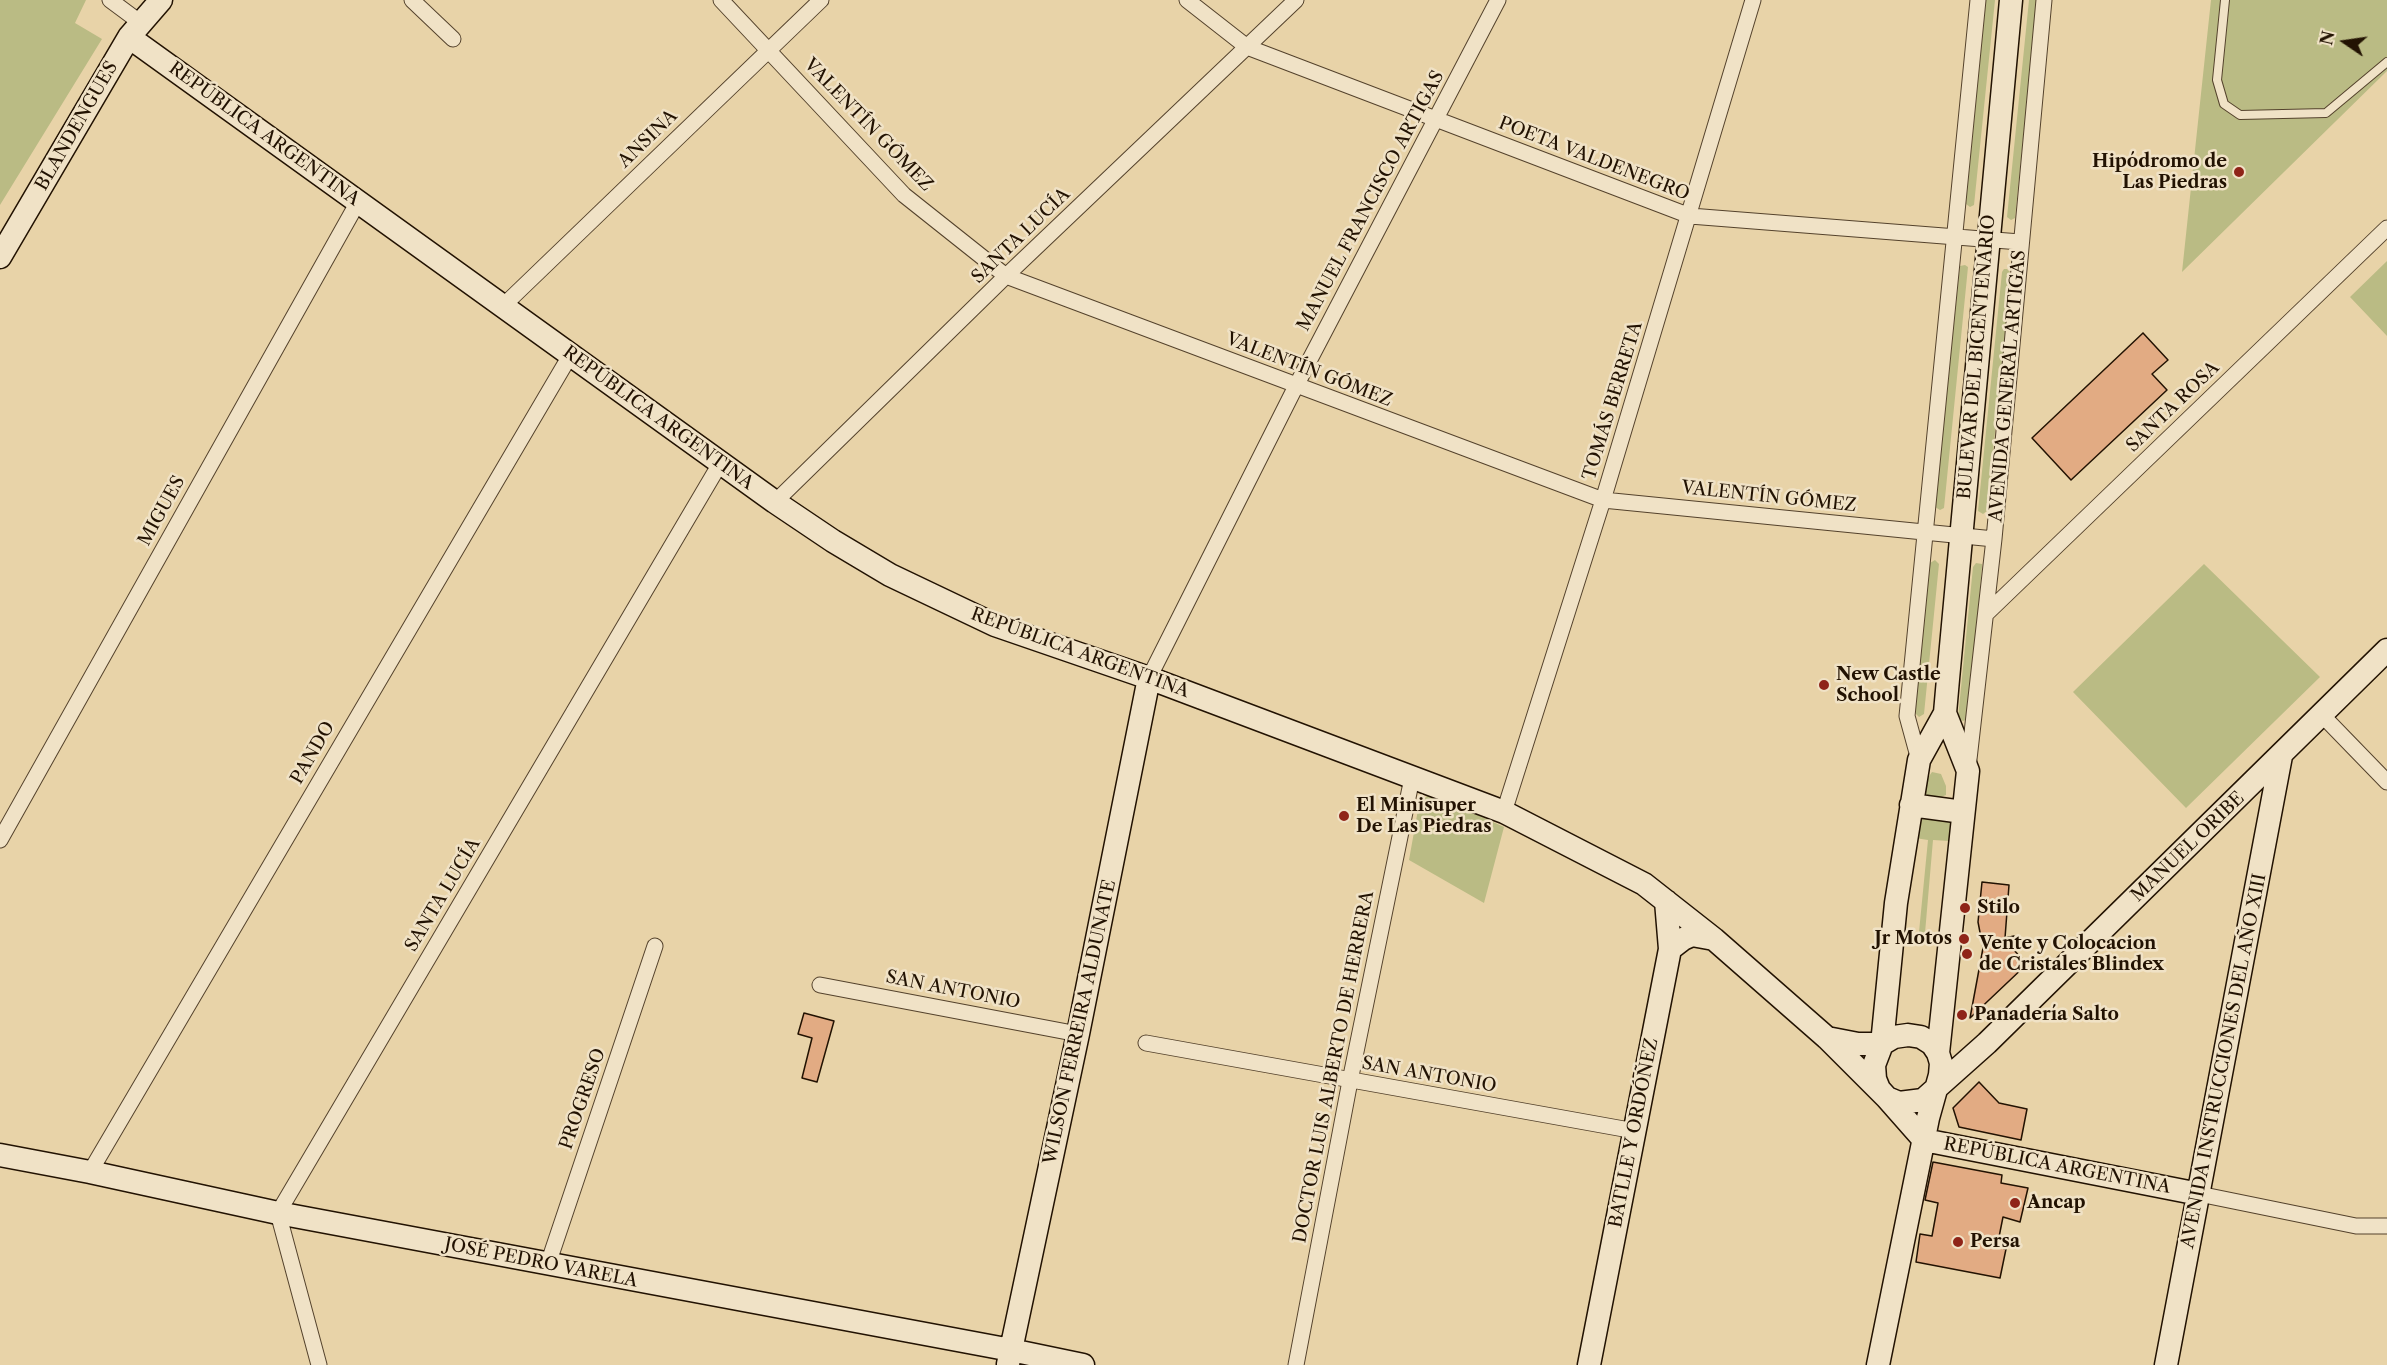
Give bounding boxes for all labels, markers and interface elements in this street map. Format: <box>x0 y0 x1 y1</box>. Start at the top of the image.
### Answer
north arrow <box>2315 12 2375 72</box>
text: N <box>2316 29 2339 47</box>
street label: VALENTÍN GÓMEZ <box>799 54 937 196</box>
street label: REPÚBLICA ARGENTINA <box>164 57 364 211</box>
street label: BLANDENGUES <box>31 58 123 194</box>
street label: MANUEL FRANCISCO ARTIGAS <box>1293 67 1449 335</box>
street label: ANSINA <box>614 106 682 172</box>
street label: POETA VALDENEGRO <box>1496 113 1692 205</box>
place label: Hipódromo de Las Piedras <box>2092 151 2227 194</box>
marker: Hipódromo de Las Piedras <box>2232 165 2246 179</box>
street label: SANTA LUCÍA <box>967 184 1075 288</box>
street label: BULEVAR DEL BICENTENARIO <box>1954 214 2000 500</box>
street label: AVENIDA GENERAL ARTIGAS <box>1985 249 2031 523</box>
street label: TOMÁS BERRETA <box>1579 319 1647 483</box>
street label: VALENTÍN GÓMEZ <box>1223 328 1395 412</box>
street label: REPÚBLICA ARGENTINA <box>558 341 758 495</box>
street label: SANTA ROSA <box>2122 357 2224 457</box>
street label: MIGUES <box>134 472 190 550</box>
street label: VALENTÍN GÓMEZ <box>1680 477 1858 517</box>
street label: REPÚBLICA ARGENTINA <box>968 603 1192 703</box>
place label: New Castle School <box>1836 664 1941 706</box>
marker: New Castle School <box>1817 678 1831 692</box>
street label: PANDO <box>286 718 340 788</box>
street label: MANUEL ORIBE <box>2127 788 2249 906</box>
place label: El Minisuper De Las Piedras <box>1356 795 1492 838</box>
marker: El Minisuper De Las Piedras <box>1337 809 1351 823</box>
street label: SANTA LUCÍA <box>401 834 485 956</box>
street label: AVENIDA INSTRUCCIONES DEL AÑO XIII <box>2177 872 2271 1250</box>
street label: WILSON FERREIRA ALDUNATE <box>1039 878 1121 1166</box>
street label: DOCTOR LUIS ALBERTO DE HERRERA <box>1289 889 1379 1245</box>
place label: Stilo <box>1977 897 2020 919</box>
marker: Stilo <box>1958 901 1972 915</box>
place label: Jr Motos <box>1875 928 1952 950</box>
marker: Jr Motos <box>1957 932 1971 946</box>
place label: Vente y Colocacion de Cristales Blindex <box>1979 933 2164 976</box>
marker: Vente y Colocacion de Cristales Blindex <box>1960 947 1974 961</box>
street label: SAN ANTONIO <box>884 966 1022 1014</box>
place label: Panadería Salto <box>1974 1004 2119 1026</box>
marker: Panadería Salto <box>1955 1008 1969 1022</box>
street label: BATLLE Y ORDÓÑEZ <box>1605 1036 1663 1230</box>
street label: PROGRESO <box>556 1046 610 1152</box>
street label: SAN ANTONIO <box>1360 1053 1498 1097</box>
street label: REPÚBLICA ARGENTINA <box>1942 1133 2172 1199</box>
place label: Ancap <box>2027 1192 2086 1214</box>
marker: Ancap <box>2008 1196 2022 1210</box>
place label: Persa <box>1970 1231 2020 1253</box>
street label: JOSÉ PEDRO VARELA <box>443 1234 639 1292</box>
marker: Persa <box>1951 1235 1965 1249</box>

